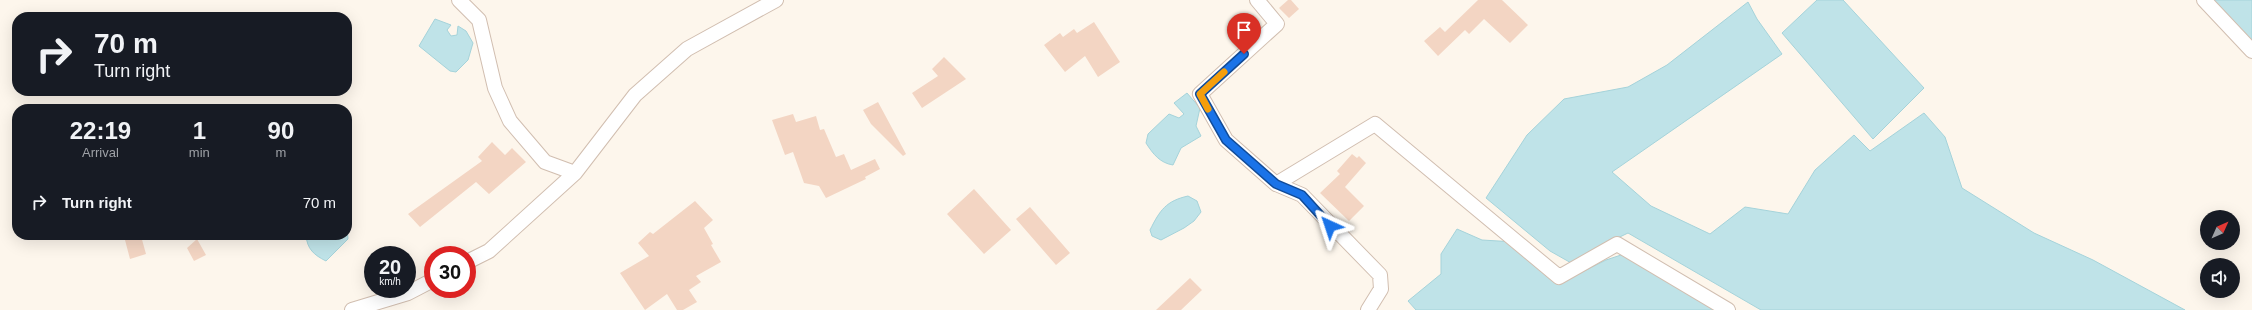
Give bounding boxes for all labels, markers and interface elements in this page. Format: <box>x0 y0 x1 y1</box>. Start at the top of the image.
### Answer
pin <box>1227 13 1261 54</box>
icon: arrive <box>1233 19 1255 41</box>
icon: right <box>28 28 80 80</box>
text: 70 m <box>94 28 158 59</box>
text: Turn right <box>94 61 170 81</box>
text: 22:19 <box>70 117 131 144</box>
text: 1 <box>193 117 206 144</box>
text: 90 <box>268 117 294 144</box>
text: Arrival <box>82 145 119 160</box>
text: min <box>189 145 210 160</box>
text: m <box>275 145 286 160</box>
icon: right <box>28 191 50 213</box>
text: Turn right <box>62 194 132 211</box>
text: 70 m <box>303 194 336 211</box>
position arrow <box>1309 205 1351 247</box>
north arrow <box>2200 210 2240 250</box>
map controls <box>2200 210 2240 298</box>
speed limit sign: 30 <box>424 246 476 298</box>
text: 20 <box>379 256 401 278</box>
button: sound <box>2200 258 2240 298</box>
text: km/h <box>379 276 401 287</box>

